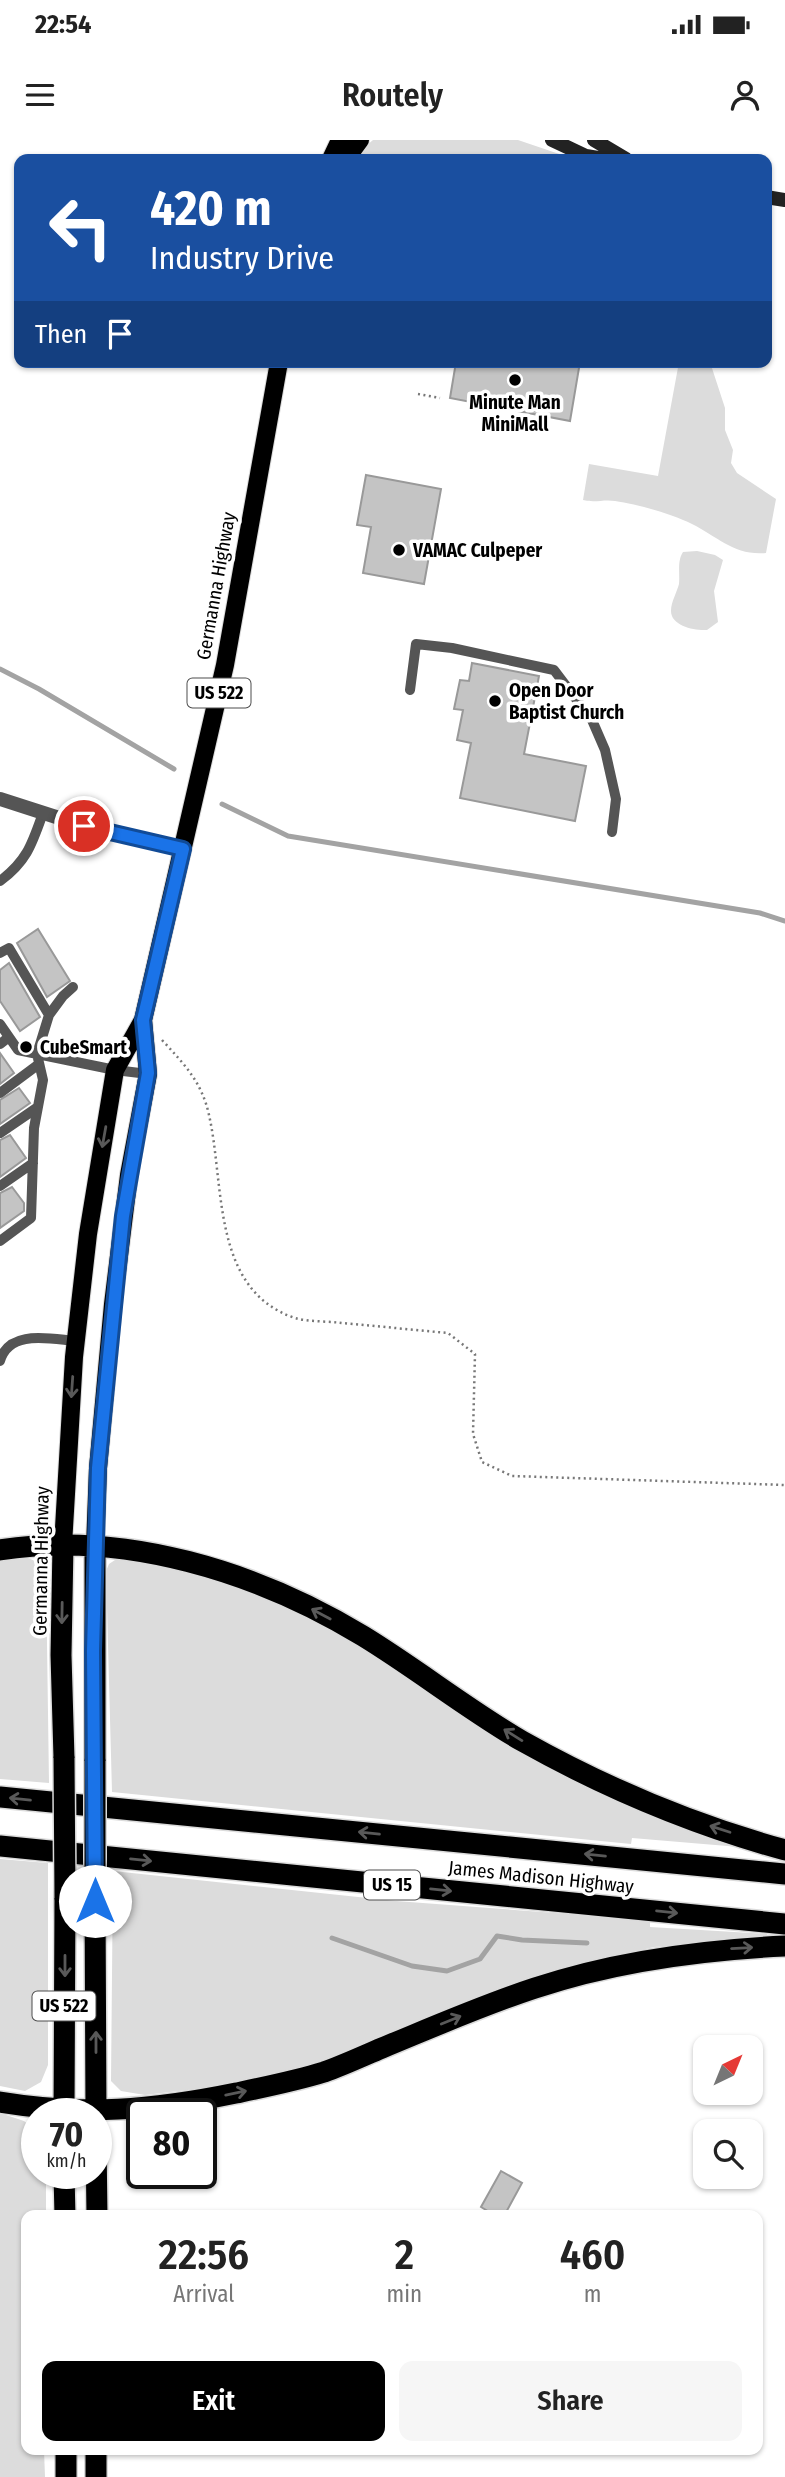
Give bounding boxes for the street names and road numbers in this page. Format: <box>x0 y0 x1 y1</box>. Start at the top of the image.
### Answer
street label: Germanna Highway <box>192 510 240 662</box>
road number: US 522 <box>188 678 250 708</box>
street label: Germanna Highway <box>28 1486 54 1636</box>
street label: James Madison Highway <box>447 1856 635 1898</box>
road number: US 15 <box>364 1870 420 1900</box>
road number: US 522 <box>32 1992 96 2020</box>

